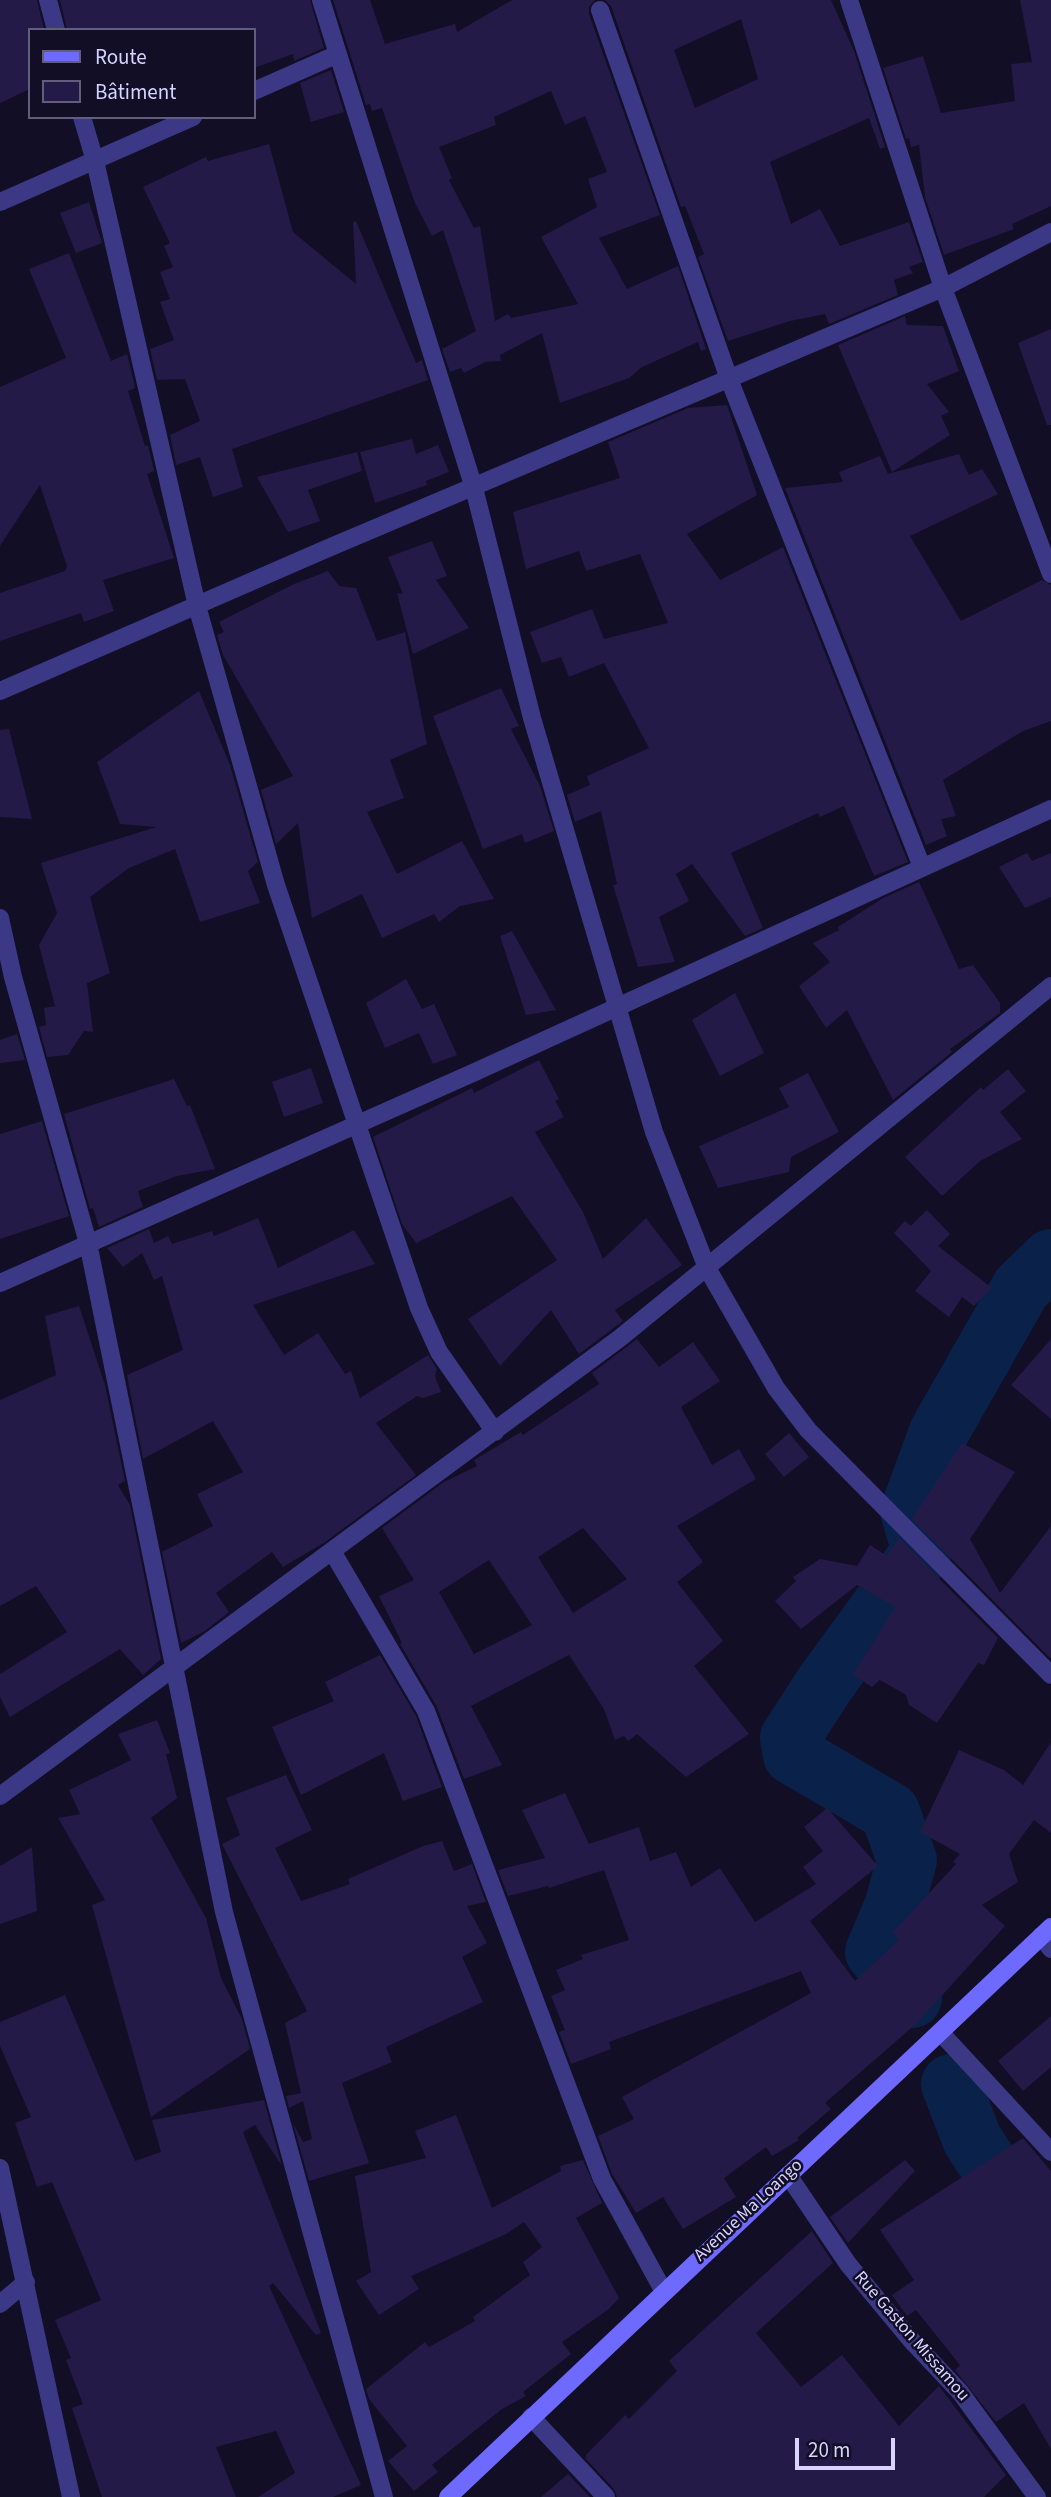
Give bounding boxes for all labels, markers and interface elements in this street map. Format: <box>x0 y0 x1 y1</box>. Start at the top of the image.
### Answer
legend <box>28 28 256 119</box>
text: Route <box>95 42 147 72</box>
text: Bâtiment <box>95 77 176 107</box>
street label: Avenue Ma Loango <box>690 2155 808 2267</box>
street label: Rue Gaston Missamou <box>849 2268 973 2406</box>
scale bar <box>799 2424 899 2468</box>
text: 20 m <box>808 2435 850 2465</box>

